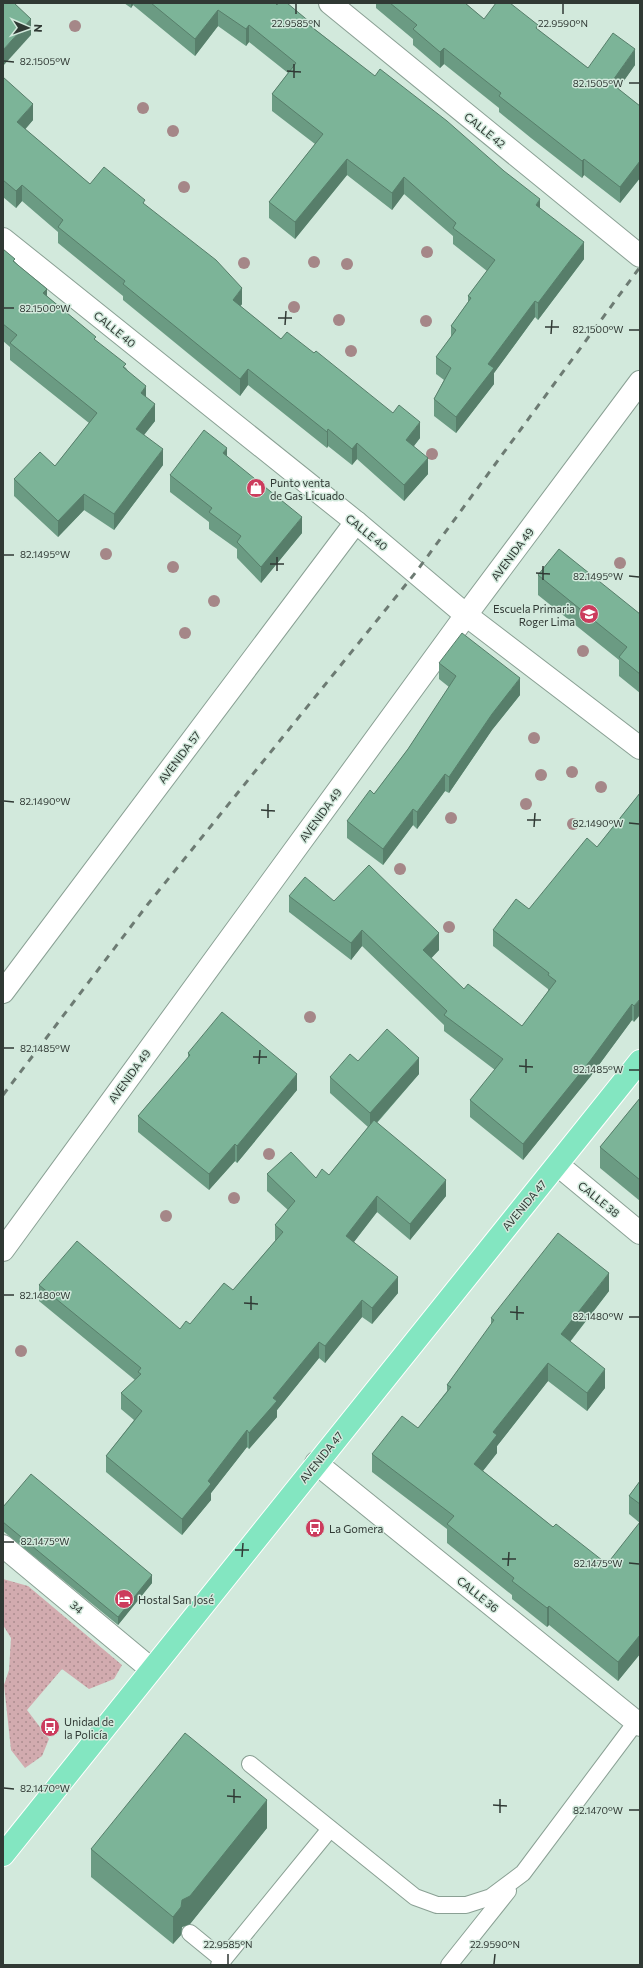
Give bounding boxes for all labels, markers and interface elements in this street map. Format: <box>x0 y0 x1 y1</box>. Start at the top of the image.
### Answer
north arrow <box>8 8 48 48</box>
text: 22.9585°N <box>271 17 321 29</box>
text: 22.9590°N <box>538 17 588 29</box>
text: N <box>32 24 45 33</box>
text: 82.1505°W <box>20 55 70 67</box>
text: 82.1505°W <box>573 77 623 89</box>
street label: CALLE 42 <box>462 110 508 150</box>
text: 82.1500°W <box>19 302 71 314</box>
street label: CALLE 40 <box>91 308 139 350</box>
text: 82.1500°W <box>572 323 624 335</box>
place label: Punto venta de Gas Licuado <box>270 476 345 502</box>
shop icon: Punto venta de Gas Licuado <box>245 477 267 499</box>
street label: CALLE 40 <box>343 511 391 553</box>
street label: AVENIDA 49 <box>488 525 536 583</box>
text: 82.1495°W <box>20 548 70 560</box>
text: 82.1495°W <box>573 570 623 582</box>
place label: Escuela Primaria Roger Lima <box>493 602 575 628</box>
school or university icon: Escuela Primaria Roger Lima <box>578 603 600 625</box>
street label: AVENIDA 57 <box>155 728 203 786</box>
street label: AVENIDA 49 <box>296 785 344 844</box>
text: 82.1490°W <box>20 795 70 807</box>
text: 82.1490°W <box>573 817 623 829</box>
text: 82.1485°W <box>20 1042 70 1054</box>
street label: AVENIDA 49 <box>105 1046 153 1105</box>
text: 82.1485°W <box>573 1063 623 1075</box>
street label: AVENIDA 47 <box>499 1177 549 1233</box>
street label: CALLE 38 <box>576 1178 622 1220</box>
text: 82.1480°W <box>20 1289 70 1301</box>
text: 82.1480°W <box>573 1310 623 1322</box>
street label: AVENIDA 47 <box>296 1429 346 1485</box>
bus stop icon: La Gomera <box>304 1517 326 1539</box>
place label: La Gomera <box>329 1522 383 1535</box>
text: 82.1475°W <box>20 1535 70 1547</box>
text: 82.1475°W <box>573 1557 623 1569</box>
street label: CALLE 36 <box>455 1573 501 1615</box>
hotel icon: Hostal San José <box>113 1588 135 1610</box>
place label: Hostal San José <box>138 1593 214 1607</box>
street label: 34 <box>68 1598 86 1616</box>
place label: Unidad de la Policía <box>64 1715 114 1741</box>
bus stop icon: Unidad de la Policía <box>39 1716 61 1738</box>
text: 82.1470°W <box>20 1782 70 1794</box>
text: 82.1470°W <box>573 1804 623 1816</box>
text: 22.9585°N <box>203 1938 253 1950</box>
text: 22.9590°N <box>470 1938 520 1950</box>

